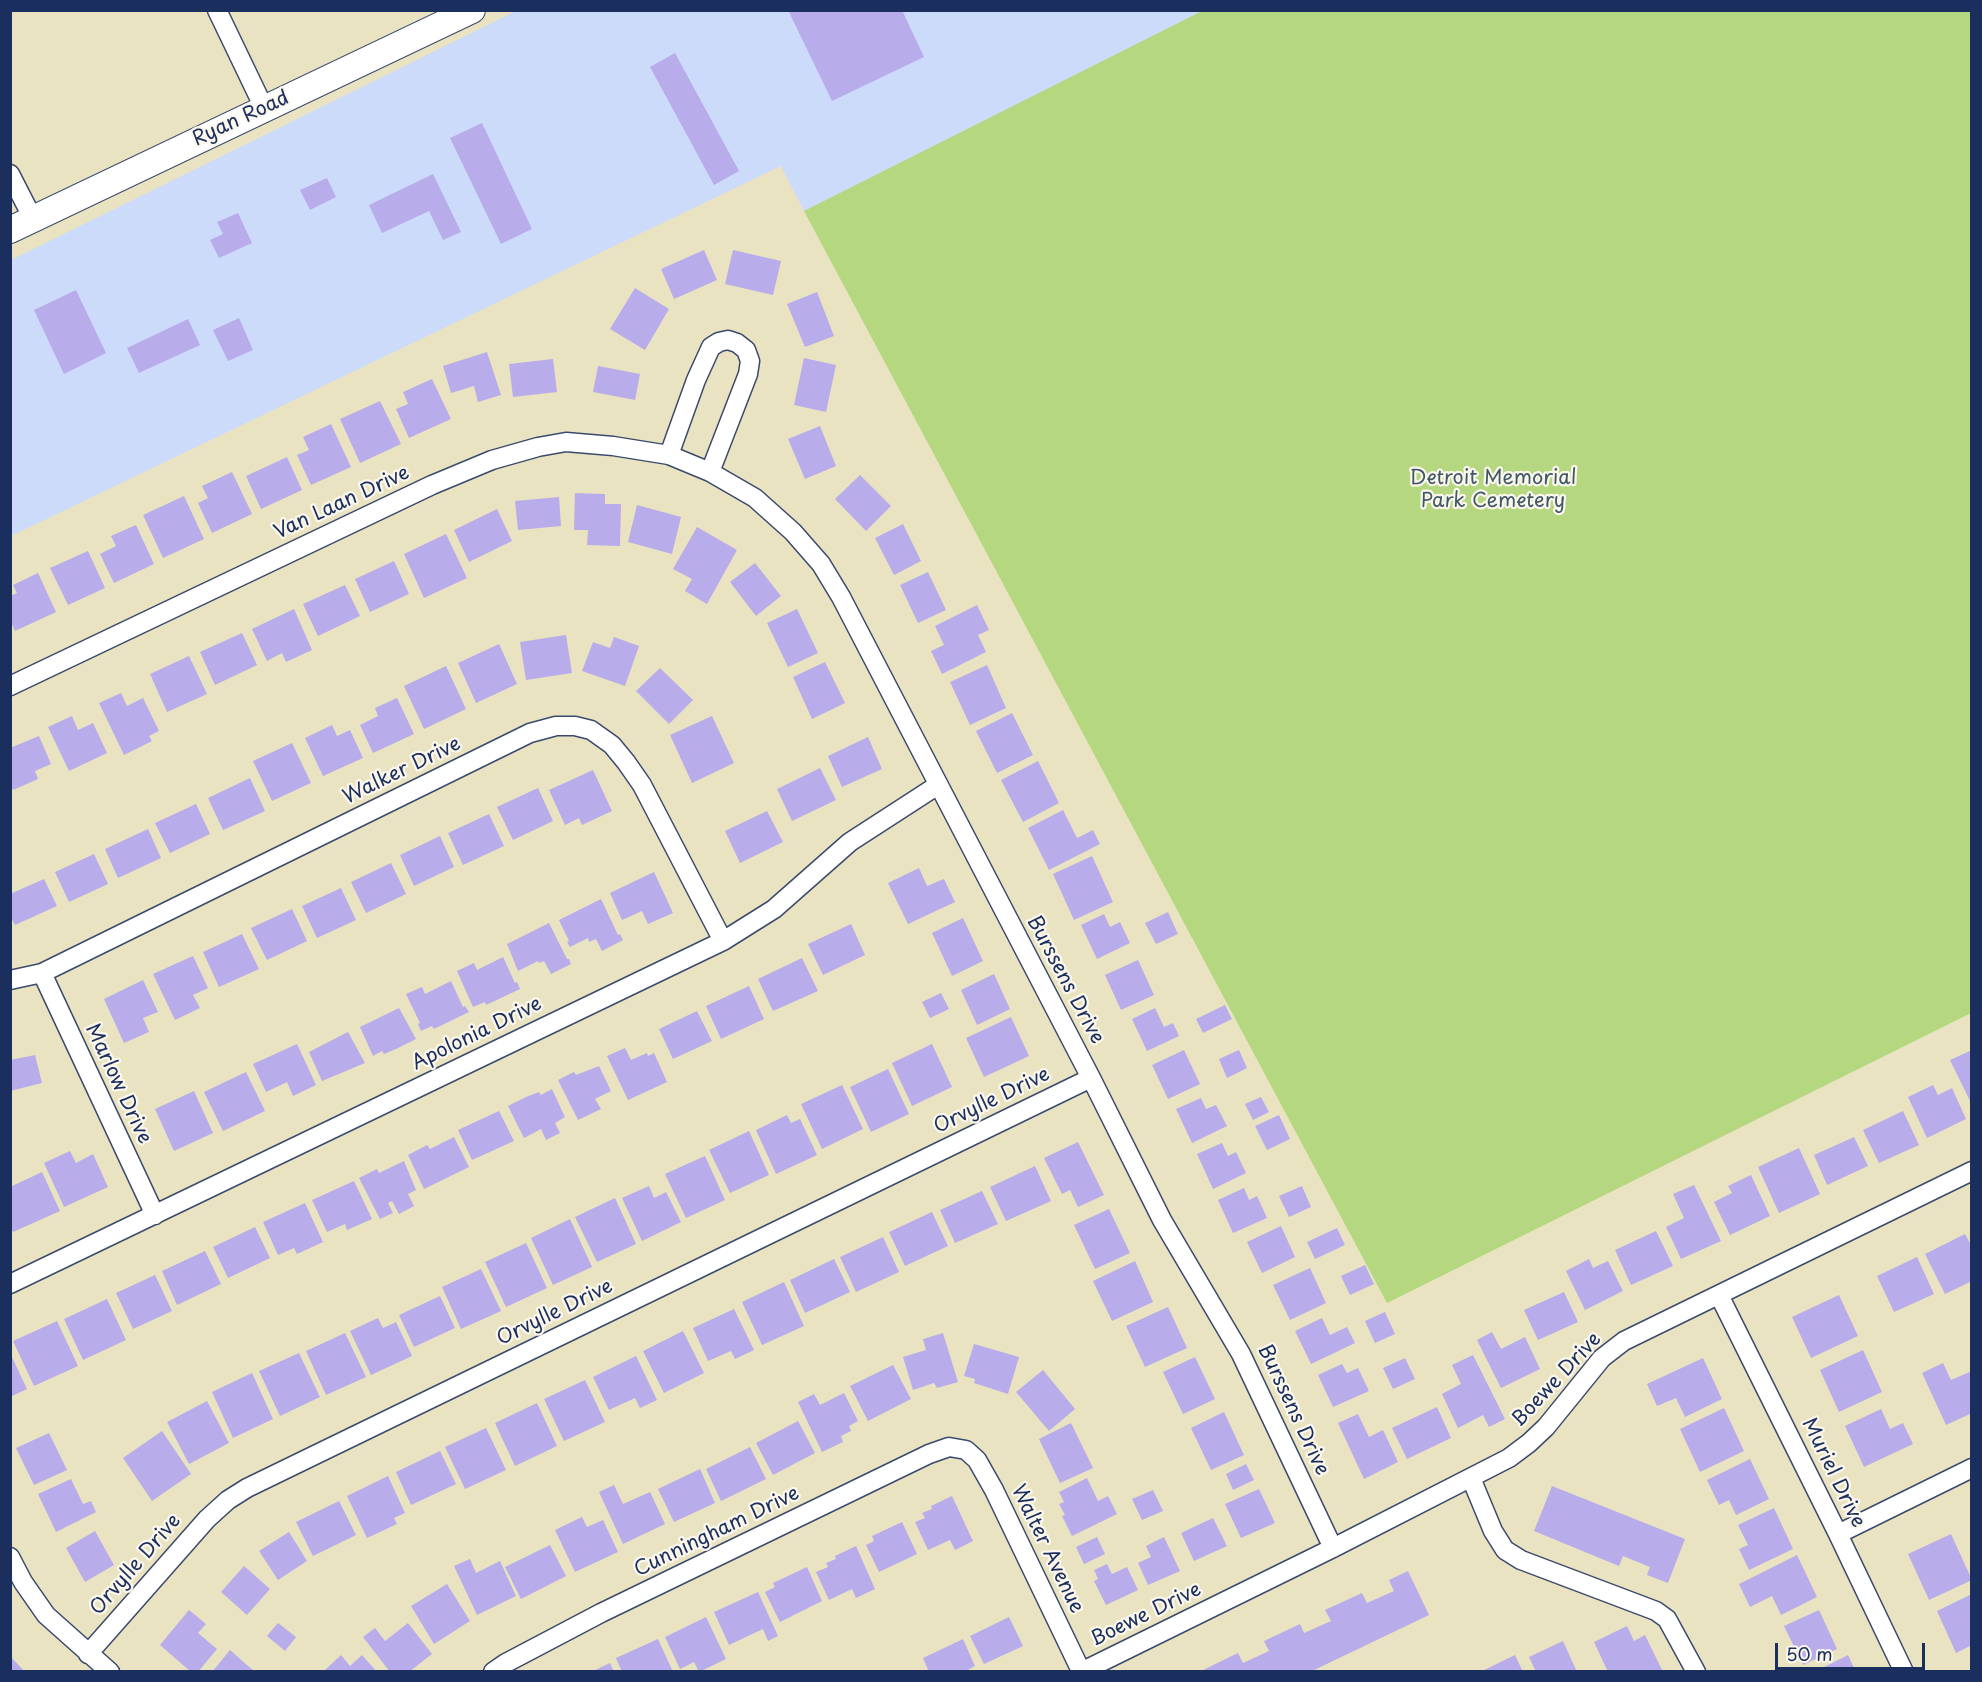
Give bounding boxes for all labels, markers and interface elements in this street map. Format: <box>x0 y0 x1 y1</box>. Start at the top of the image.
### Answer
street label: Ryan Road <box>189 86 293 152</box>
street label: Van Laan Drive <box>271 461 413 545</box>
park label: Detroit Memorial Park Cemetery <box>1409 466 1577 513</box>
street label: Walker Drive <box>339 732 465 810</box>
street label: Burssens Drive <box>1021 912 1109 1048</box>
street label: Apolonia Drive <box>408 992 546 1076</box>
street label: Marlow Drive <box>80 1020 156 1148</box>
street label: Orvylle Drive <box>930 1063 1054 1139</box>
street label: Orvylle Drive <box>493 1275 617 1351</box>
street label: Boewe Drive <box>1507 1328 1607 1432</box>
street label: Burssens Drive <box>1252 1341 1334 1479</box>
street label: Muriel Drive <box>1796 1414 1870 1532</box>
street label: Walter Avenue <box>1006 1481 1088 1617</box>
street label: Cunningham Drive <box>631 1482 803 1582</box>
street label: Orvylle Drive <box>86 1509 186 1621</box>
street label: Boewe Drive <box>1087 1578 1205 1652</box>
scale bar <box>1778 1631 1928 1669</box>
text: 50 m <box>1786 1640 1833 1667</box>

